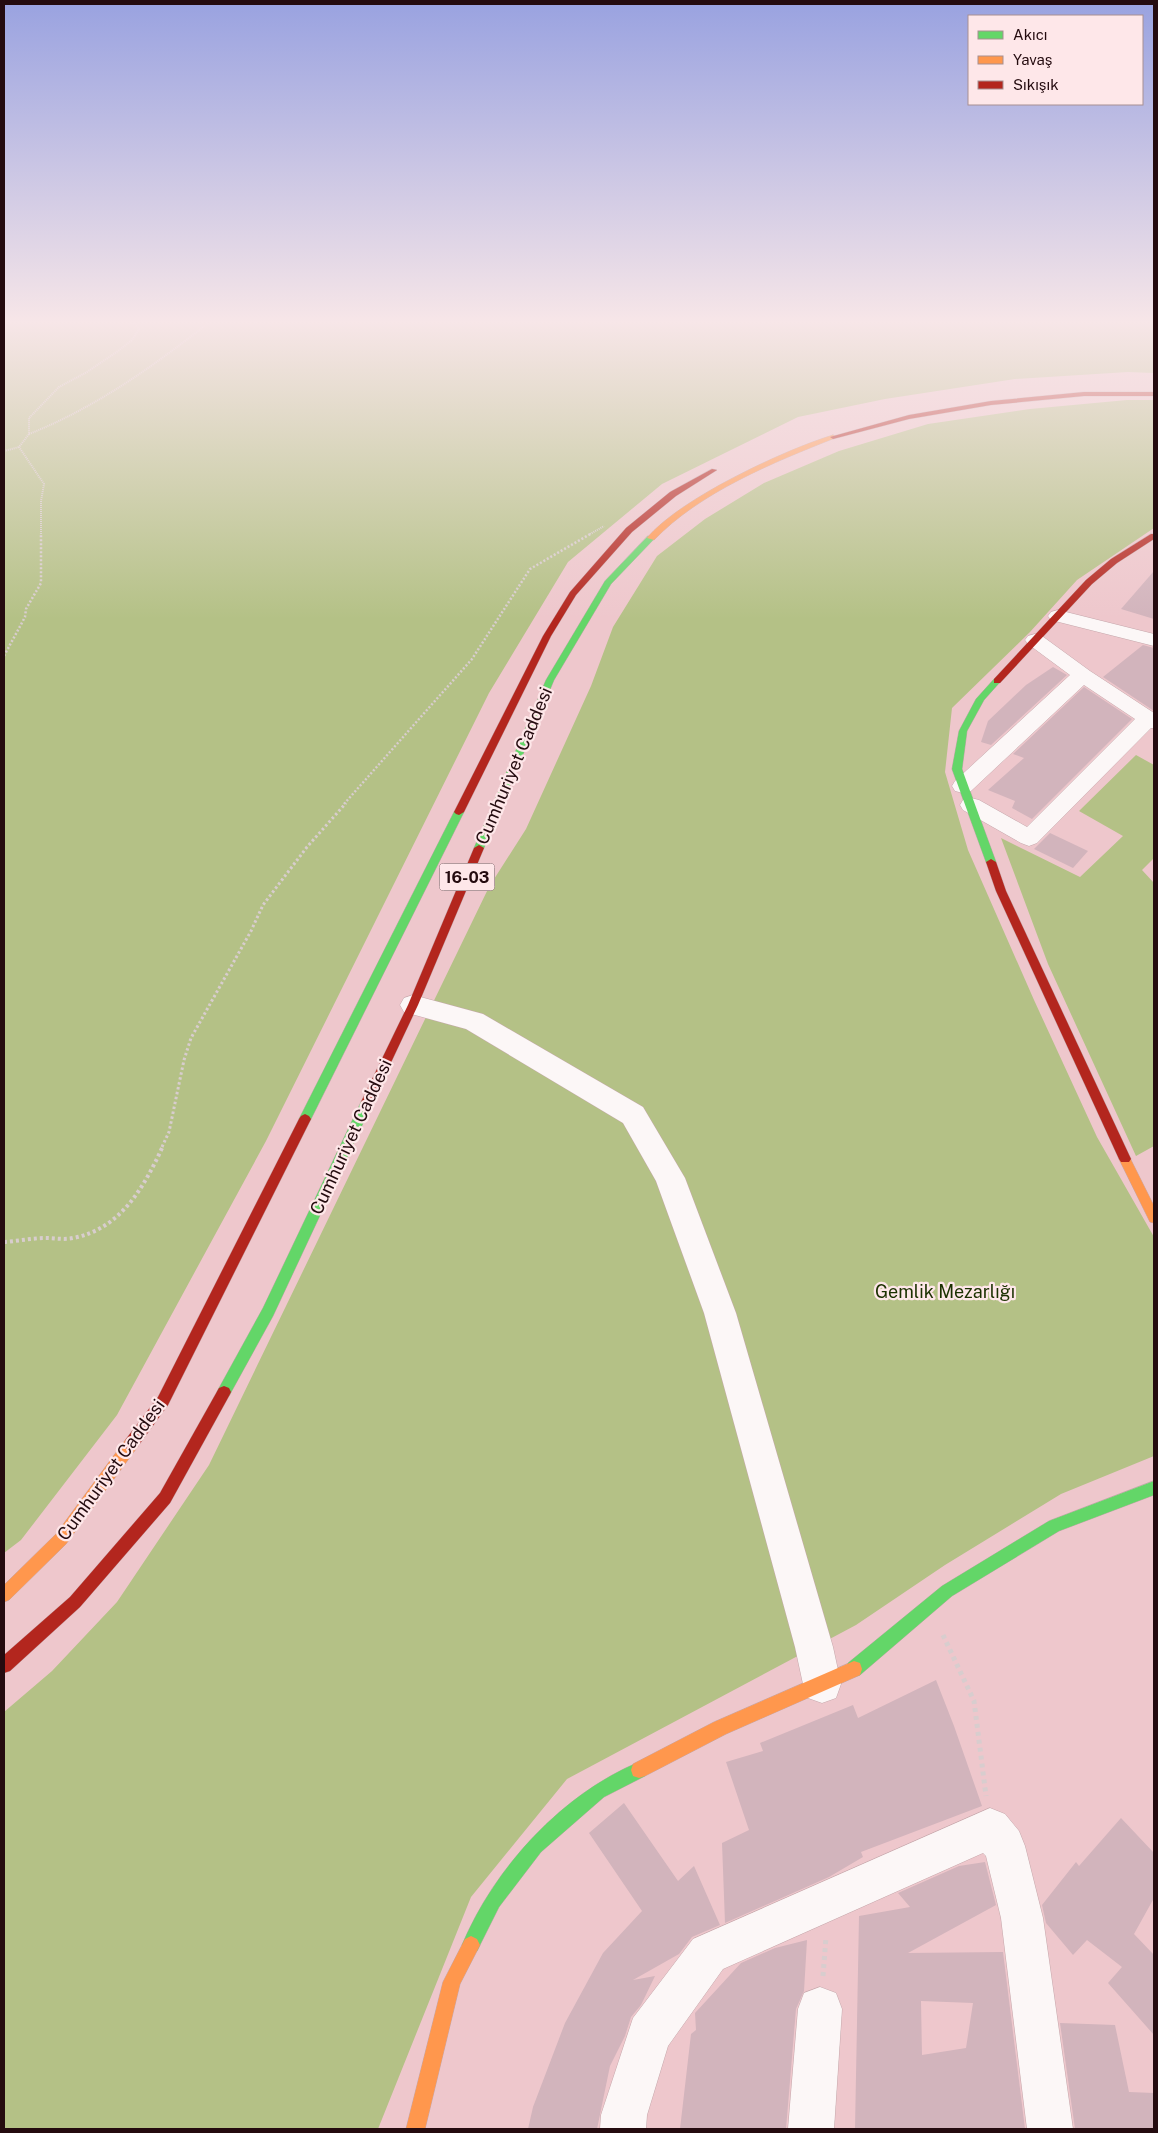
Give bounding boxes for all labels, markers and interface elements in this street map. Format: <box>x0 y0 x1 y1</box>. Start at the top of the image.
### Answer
legend <box>968 15 1143 105</box>
text: Akıcı <box>1013 26 1047 43</box>
text: Yavaş <box>1013 51 1052 68</box>
text: Sıkışık <box>1013 76 1059 93</box>
street label: Cumhuriyet Caddesi <box>471 684 556 848</box>
road number: 16-03 <box>440 864 494 890</box>
street label: Cumhuriyet Caddesi <box>305 1056 396 1218</box>
park label: Gemlik Mezarlığı <box>875 1281 1015 1302</box>
street label: Cumhuriyet Caddesi <box>52 1395 169 1544</box>

